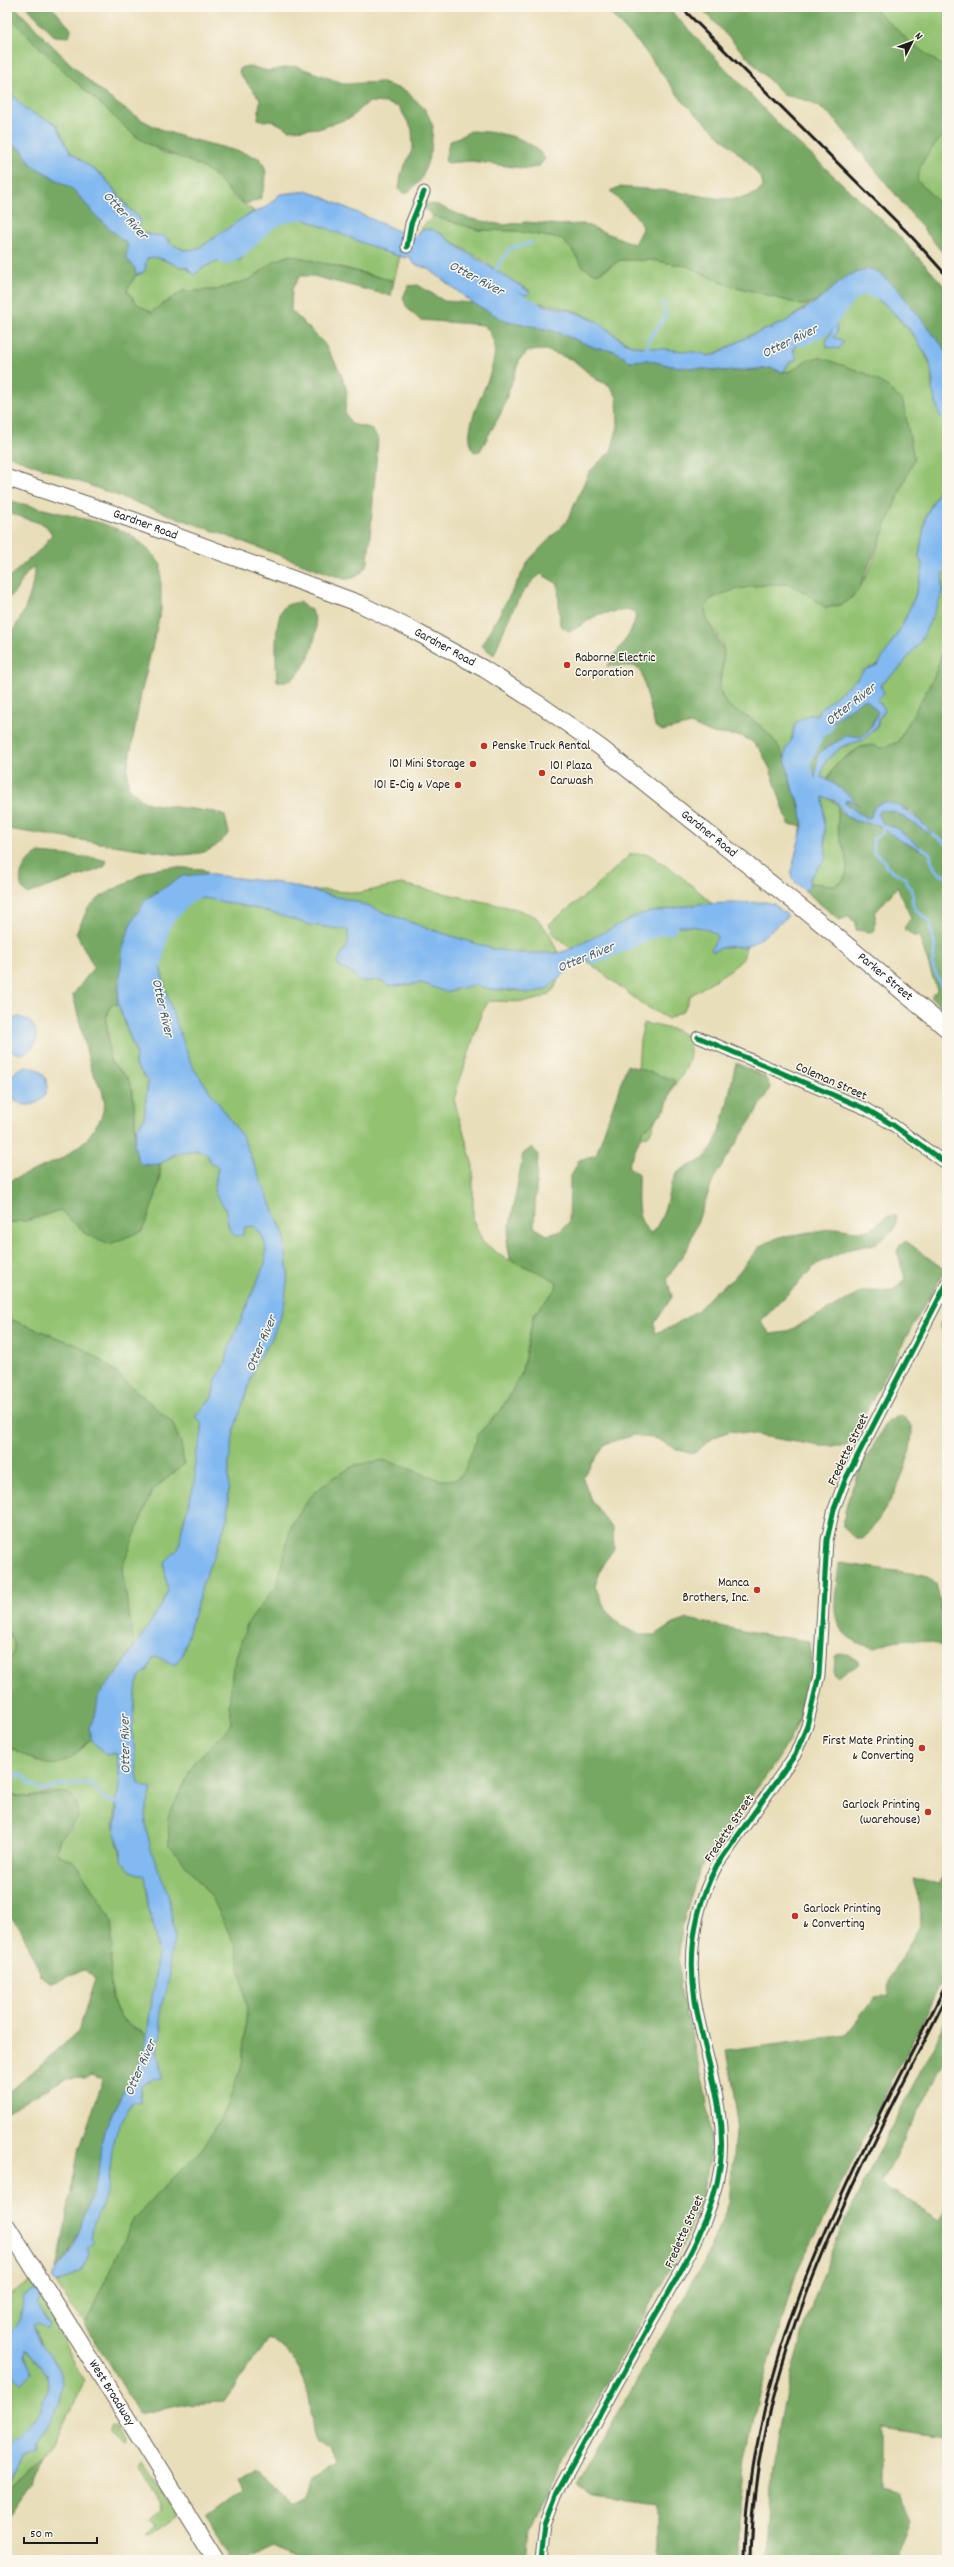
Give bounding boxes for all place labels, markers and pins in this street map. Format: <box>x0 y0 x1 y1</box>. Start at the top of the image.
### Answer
place label: Raborne Electric Corporation <box>575 649 656 683</box>
marker: Raborne Electric Corporation <box>562 660 572 670</box>
place label: Penske Truck Rental <box>492 737 590 756</box>
marker: Penske Truck Rental <box>479 741 489 751</box>
place label: 101 Mini Storage <box>389 755 465 774</box>
place label: 101 Plaza Carwash <box>550 757 593 791</box>
marker: 101 Mini Storage <box>468 759 478 769</box>
marker: 101 Plaza Carwash <box>537 768 547 778</box>
place label: 101 E-Cig & Vape <box>374 776 450 795</box>
marker: 101 E-Cig & Vape <box>453 780 463 790</box>
place label: Manca Brothers, Inc. <box>683 1574 750 1608</box>
marker: Manca Brothers, Inc. <box>752 1585 762 1595</box>
place label: First Mate Printing & Converting <box>823 1732 914 1766</box>
marker: First Mate Printing & Converting <box>917 1743 927 1753</box>
place label: Garlock Printing (warehouse) <box>842 1796 920 1830</box>
marker: Garlock Printing (warehouse) <box>923 1807 933 1817</box>
place label: Garlock Printing & Converting <box>803 1900 881 1934</box>
marker: Garlock Printing & Converting <box>790 1911 800 1921</box>

